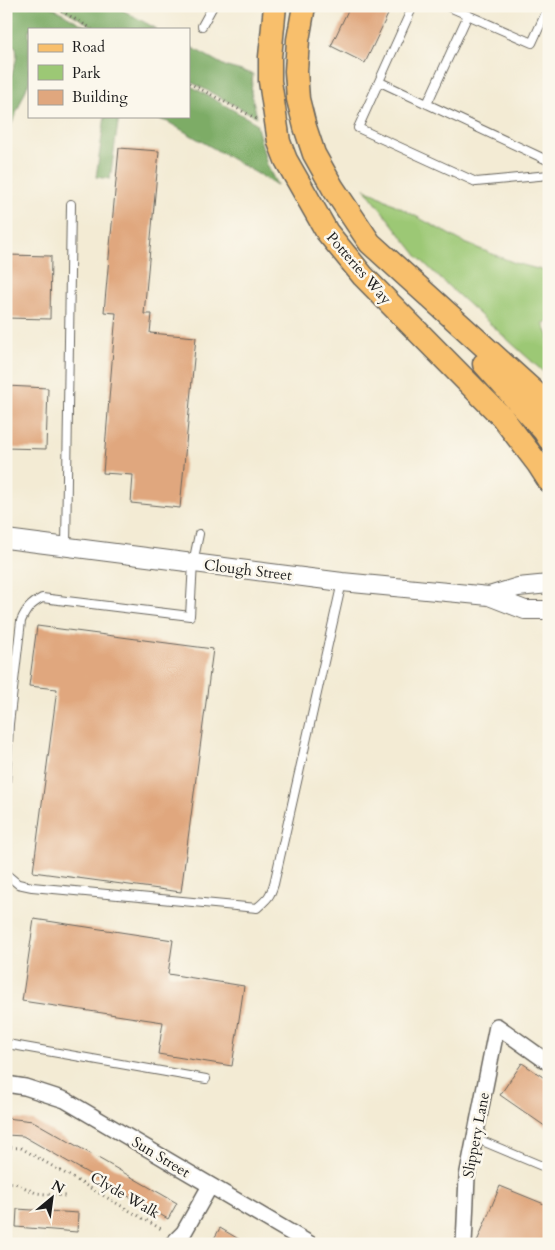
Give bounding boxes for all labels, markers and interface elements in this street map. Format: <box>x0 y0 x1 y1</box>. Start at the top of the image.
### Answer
legend <box>28 28 190 118</box>
text: Road <box>72 37 105 57</box>
text: Park <box>72 63 101 83</box>
text: Building <box>72 87 128 107</box>
street label: Potteries Way <box>322 228 396 308</box>
street label: Clough Street <box>203 555 293 585</box>
street label: Slippery Lane <box>458 1090 494 1179</box>
street label: Sun Street <box>128 1132 194 1182</box>
street label: Clyde Walk <box>87 1167 163 1223</box>
north arrow <box>28 1172 78 1222</box>
text: N <box>48 1176 68 1198</box>

